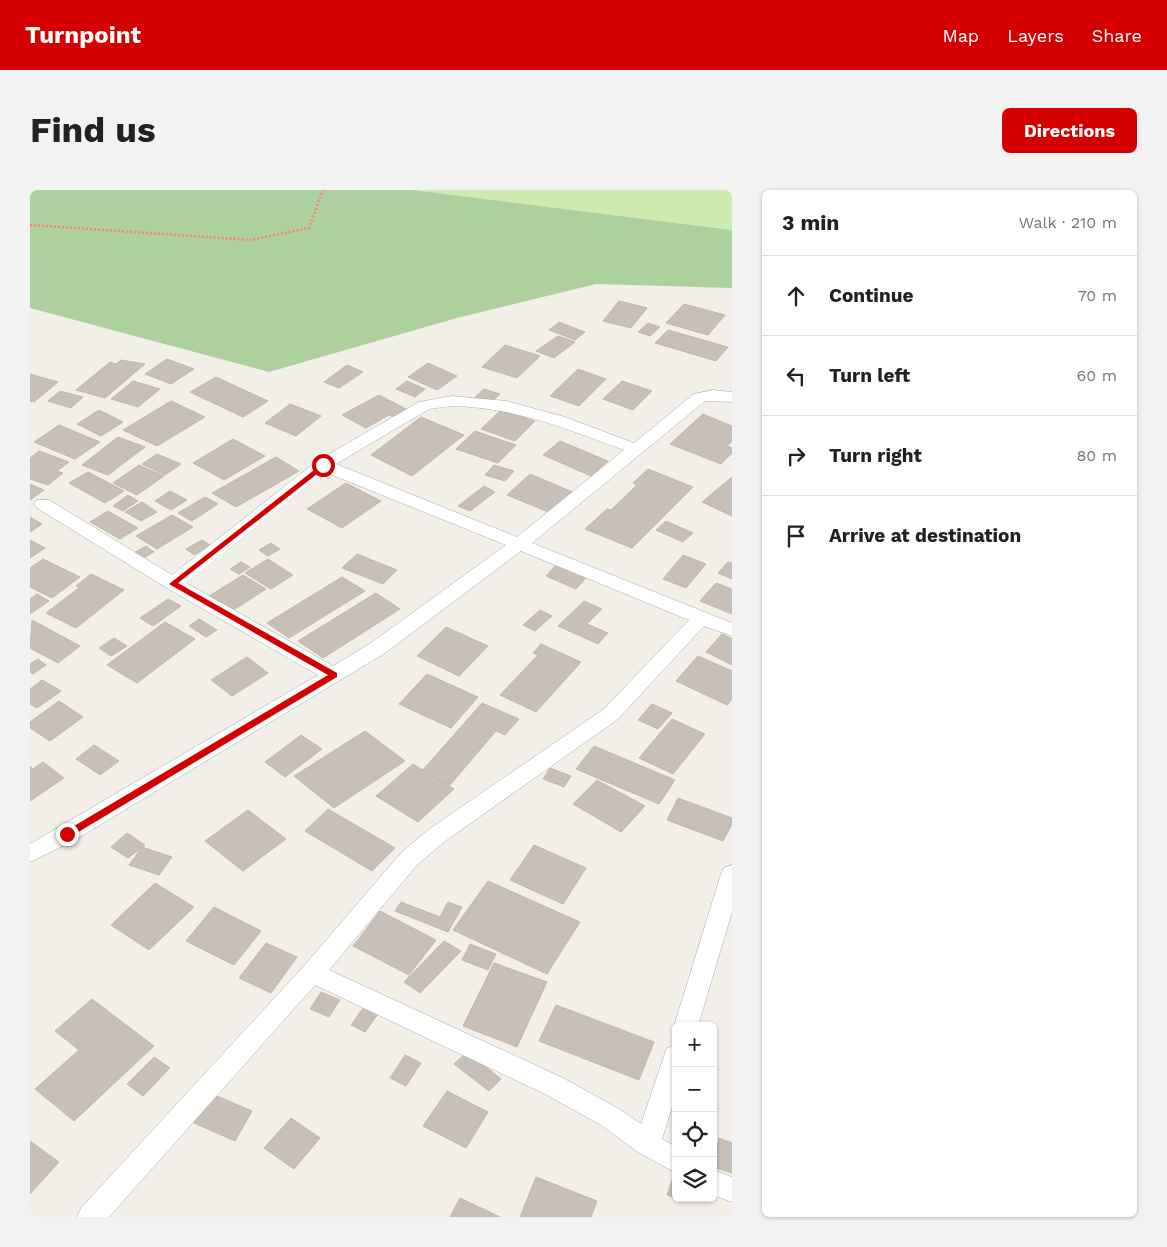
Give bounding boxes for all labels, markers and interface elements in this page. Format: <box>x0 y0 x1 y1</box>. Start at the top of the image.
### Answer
text: Turnpoint <box>25 21 141 49</box>
text: Map <box>942 25 979 46</box>
text: Layers <box>1007 25 1064 46</box>
text: Share <box>1092 25 1142 46</box>
button: Directions <box>1002 108 1137 153</box>
text: Find us <box>30 109 156 151</box>
text: 3 min <box>782 210 839 235</box>
text: Walk · 210 m <box>1019 213 1117 232</box>
icon: ahead <box>782 282 810 310</box>
text: Continue <box>829 284 913 307</box>
text: 70 m <box>1078 286 1117 305</box>
icon: left <box>782 362 810 390</box>
text: Turn left <box>829 364 910 387</box>
text: 60 m <box>1077 366 1117 385</box>
icon: right <box>782 442 810 470</box>
text: Turn right <box>829 444 922 467</box>
text: 80 m <box>1076 446 1117 465</box>
route start <box>312 454 335 477</box>
icon: arrive <box>782 522 810 550</box>
text: Arrive at destination <box>829 524 1021 547</box>
route end <box>56 823 79 846</box>
map controls <box>672 1022 717 1202</box>
button: + <box>672 1022 717 1067</box>
button: − <box>672 1067 717 1112</box>
button: locate <box>672 1112 717 1157</box>
button: layers <box>672 1157 717 1202</box>

